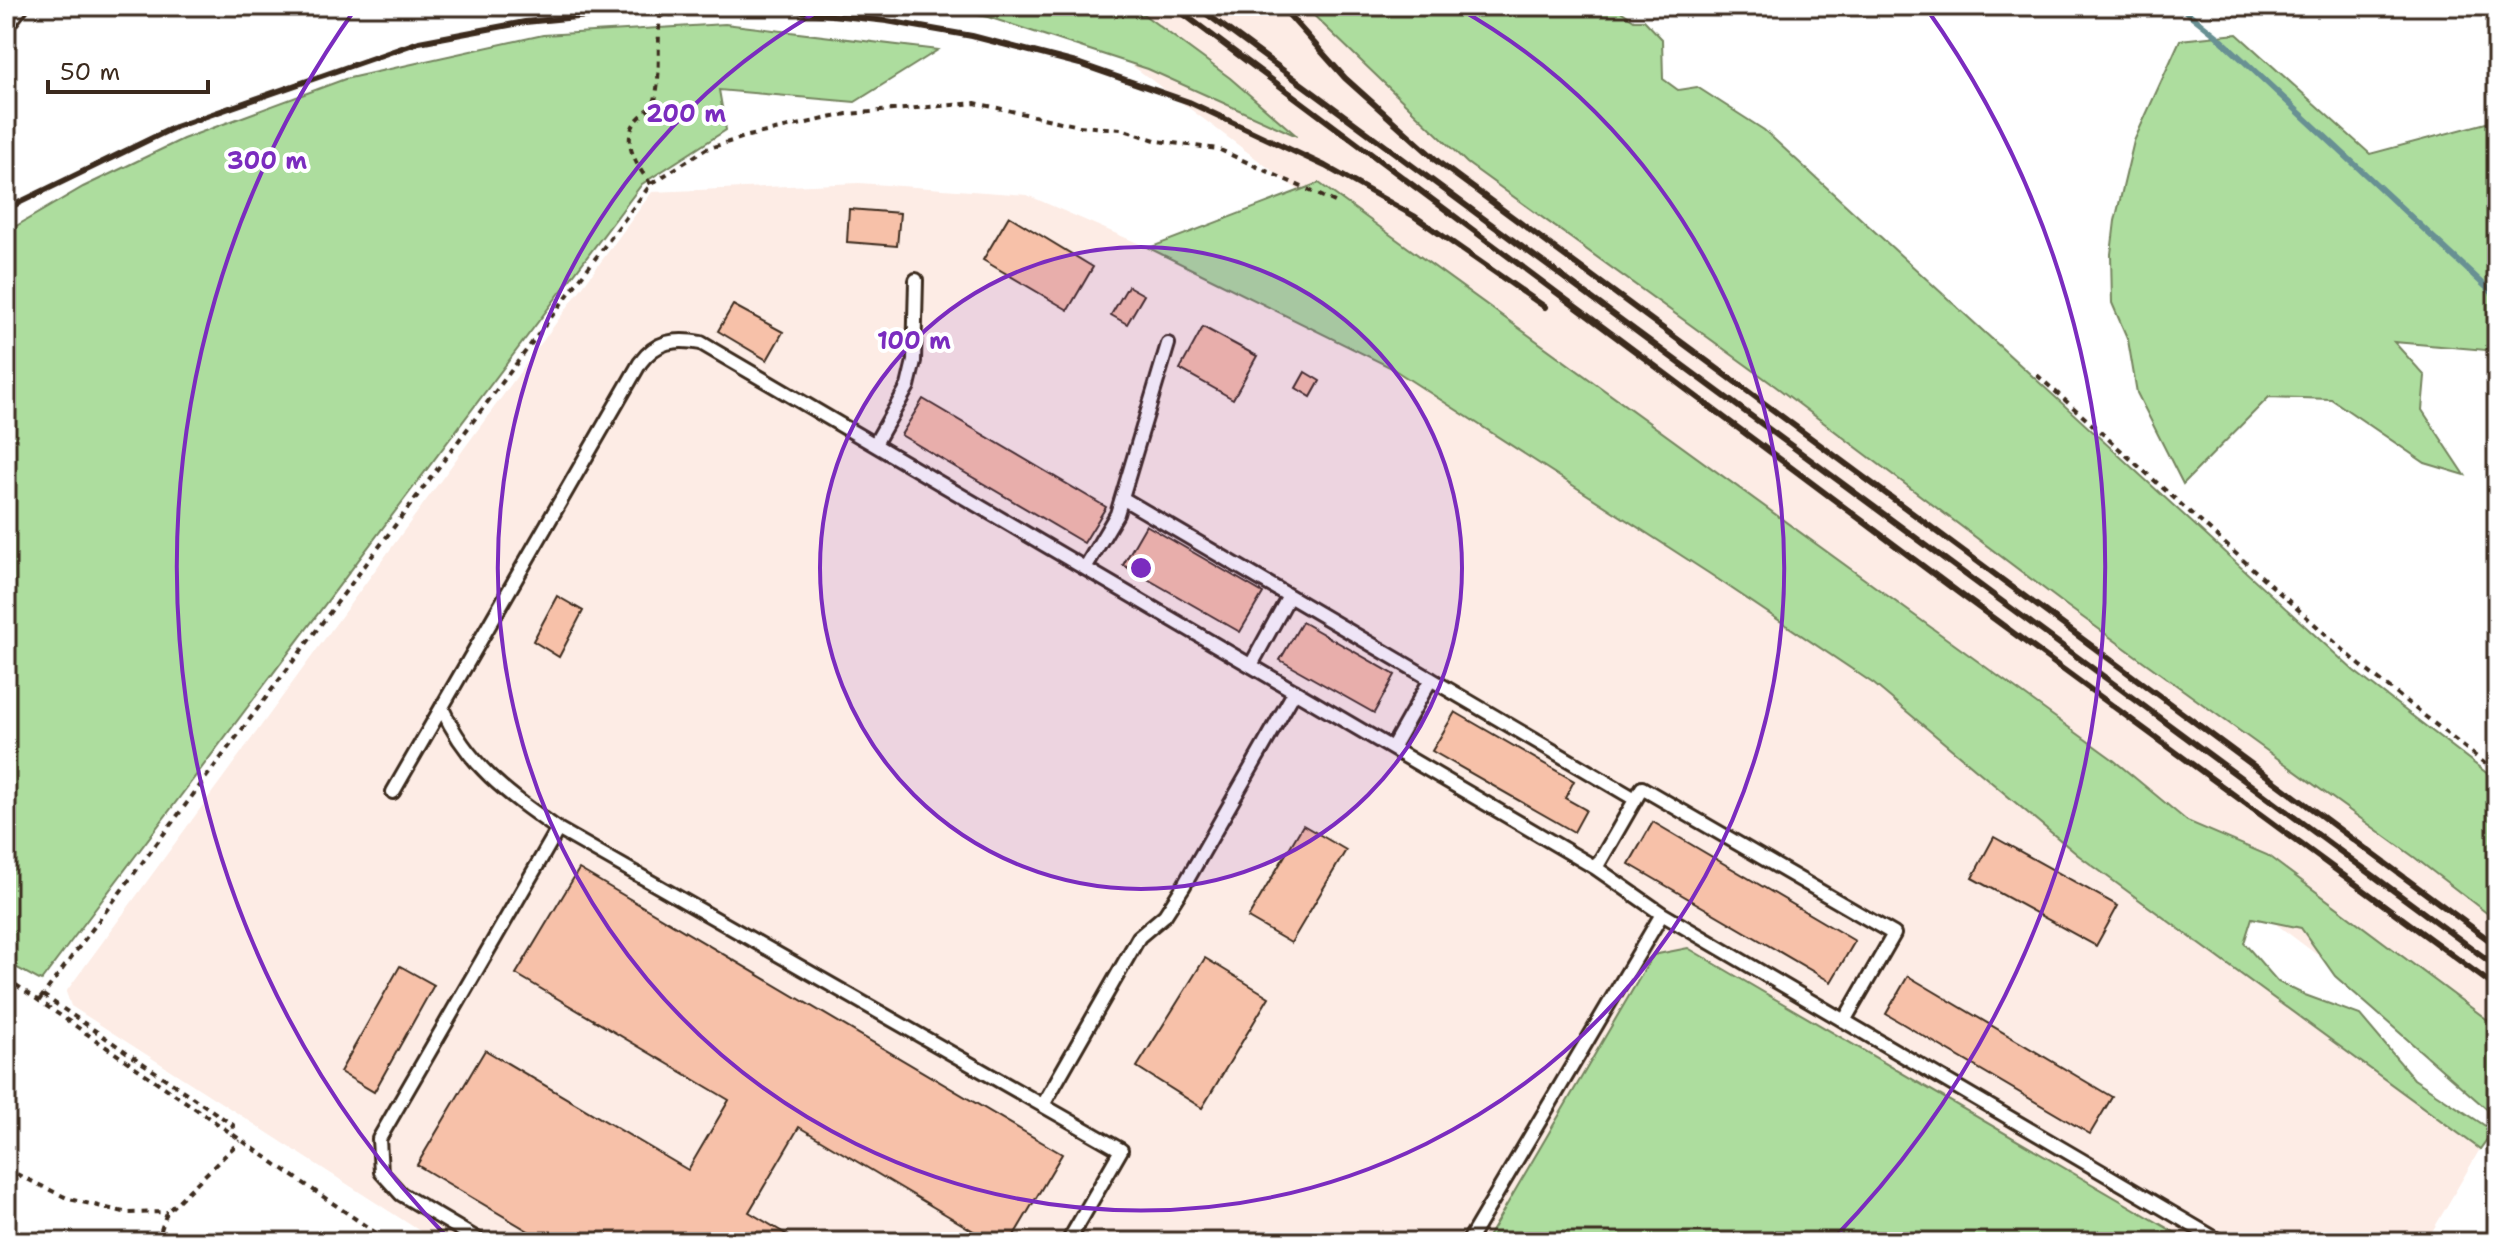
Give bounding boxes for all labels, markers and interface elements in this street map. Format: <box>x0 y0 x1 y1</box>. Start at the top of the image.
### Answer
scale bar <box>48 44 208 94</box>
text: 50 m <box>60 56 120 88</box>
text: 200 m <box>646 98 726 130</box>
text: 300 m <box>227 145 307 177</box>
text: 100 m <box>877 325 951 357</box>
centre of rings <box>1127 554 1155 582</box>

